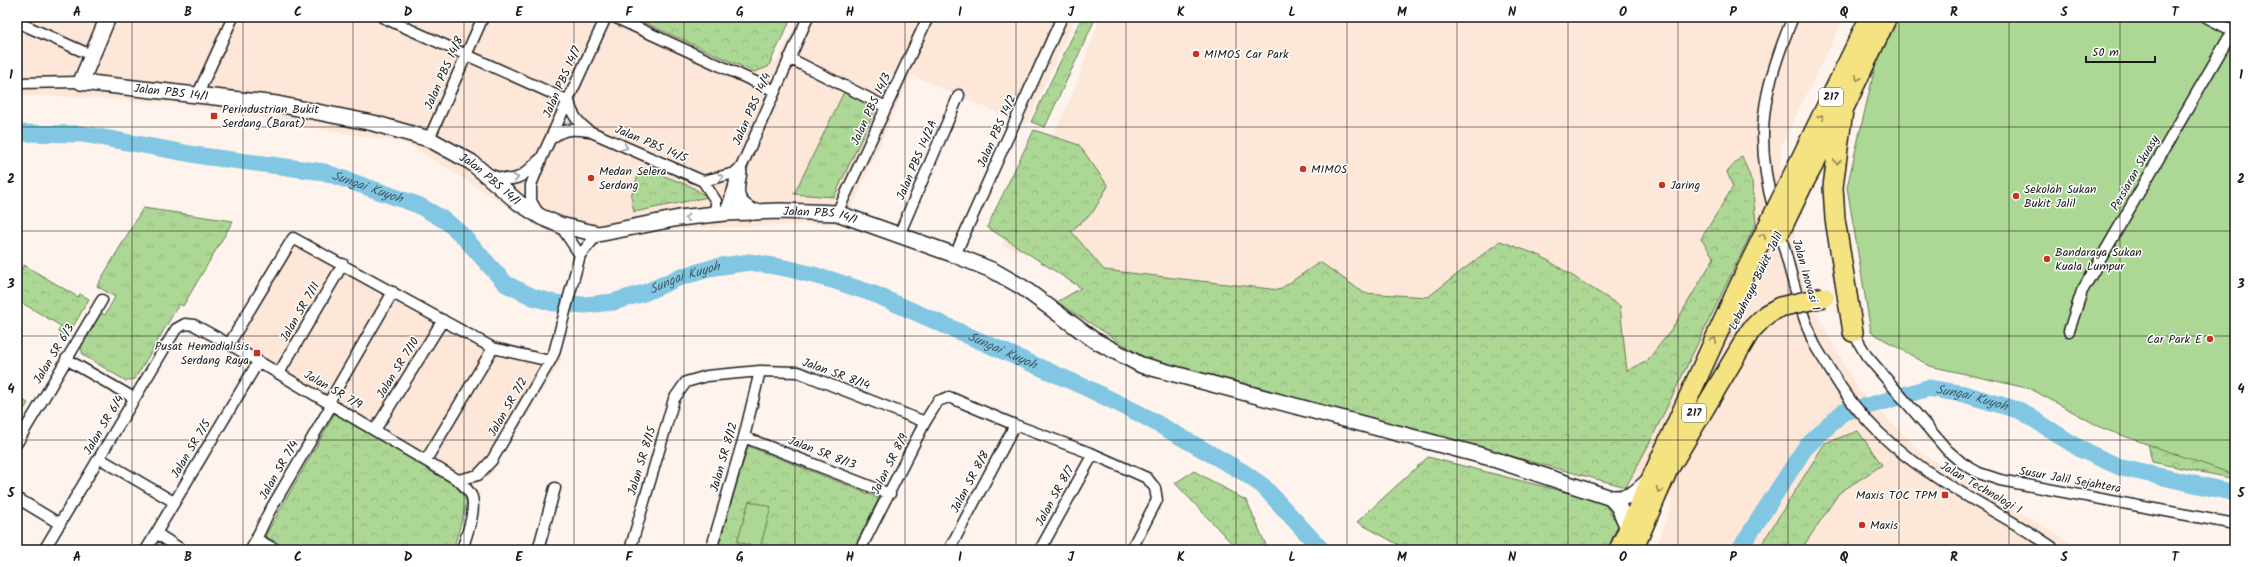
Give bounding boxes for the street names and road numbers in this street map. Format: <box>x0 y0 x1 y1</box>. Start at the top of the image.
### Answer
street label: Jalan PBS 14/8 <box>419 33 469 113</box>
street label: Jalan PBS 14/7 <box>538 43 586 121</box>
street label: Jalan PBS 14/4 <box>728 69 777 148</box>
street label: Jalan PBS 14/3 <box>846 70 896 148</box>
street label: Jalan PBS 14/1 <box>133 78 210 106</box>
road number: 217 <box>1819 88 1843 106</box>
street label: Jalan PBS 14/2 <box>972 92 1022 170</box>
street label: Jalan PBS 14/2A <box>892 117 942 203</box>
street label: Jalan PBS 14/5 <box>612 120 692 168</box>
street label: Persiaran Skuasy <box>2106 131 2165 214</box>
street label: Jalan PBS 14/1 <box>456 148 525 210</box>
street label: Jalan PBS 14/1 <box>783 202 860 229</box>
street label: Lebuhraya Bukit Jalil <box>1724 228 1788 333</box>
street label: Jalan Inovasi 1 <box>1787 237 1825 313</box>
street label: Jalan SR 7/11 <box>275 278 325 346</box>
street label: Jalan SR 6/3 <box>29 320 79 388</box>
street label: Jalan SR 7/10 <box>372 334 424 402</box>
street label: Jalan SR 8/14 <box>799 353 873 395</box>
street label: Jalan SR 7/9 <box>300 366 366 415</box>
street label: Jalan SR 7/2 <box>483 374 533 440</box>
street label: Jalan SR 6/4 <box>79 391 130 459</box>
road number: 217 <box>1682 404 1706 422</box>
street label: Jalan SR 7/5 <box>166 415 217 482</box>
street label: Jalan SR 8/12 <box>705 420 743 494</box>
street label: Jalan SR 8/15 <box>623 423 662 498</box>
street label: Jalan SR 8/9 <box>866 430 914 498</box>
street label: Jalan SR 8/13 <box>785 431 859 475</box>
street label: Jalan SR 7/4 <box>254 437 304 503</box>
street label: Jalan SR 8/8 <box>946 447 995 516</box>
street label: Jalan Technologi 1 <box>1936 457 2026 519</box>
street label: Jalan SR 8/7 <box>1031 462 1080 530</box>
street label: Susur Jalil Sejahtera <box>2018 462 2123 498</box>

